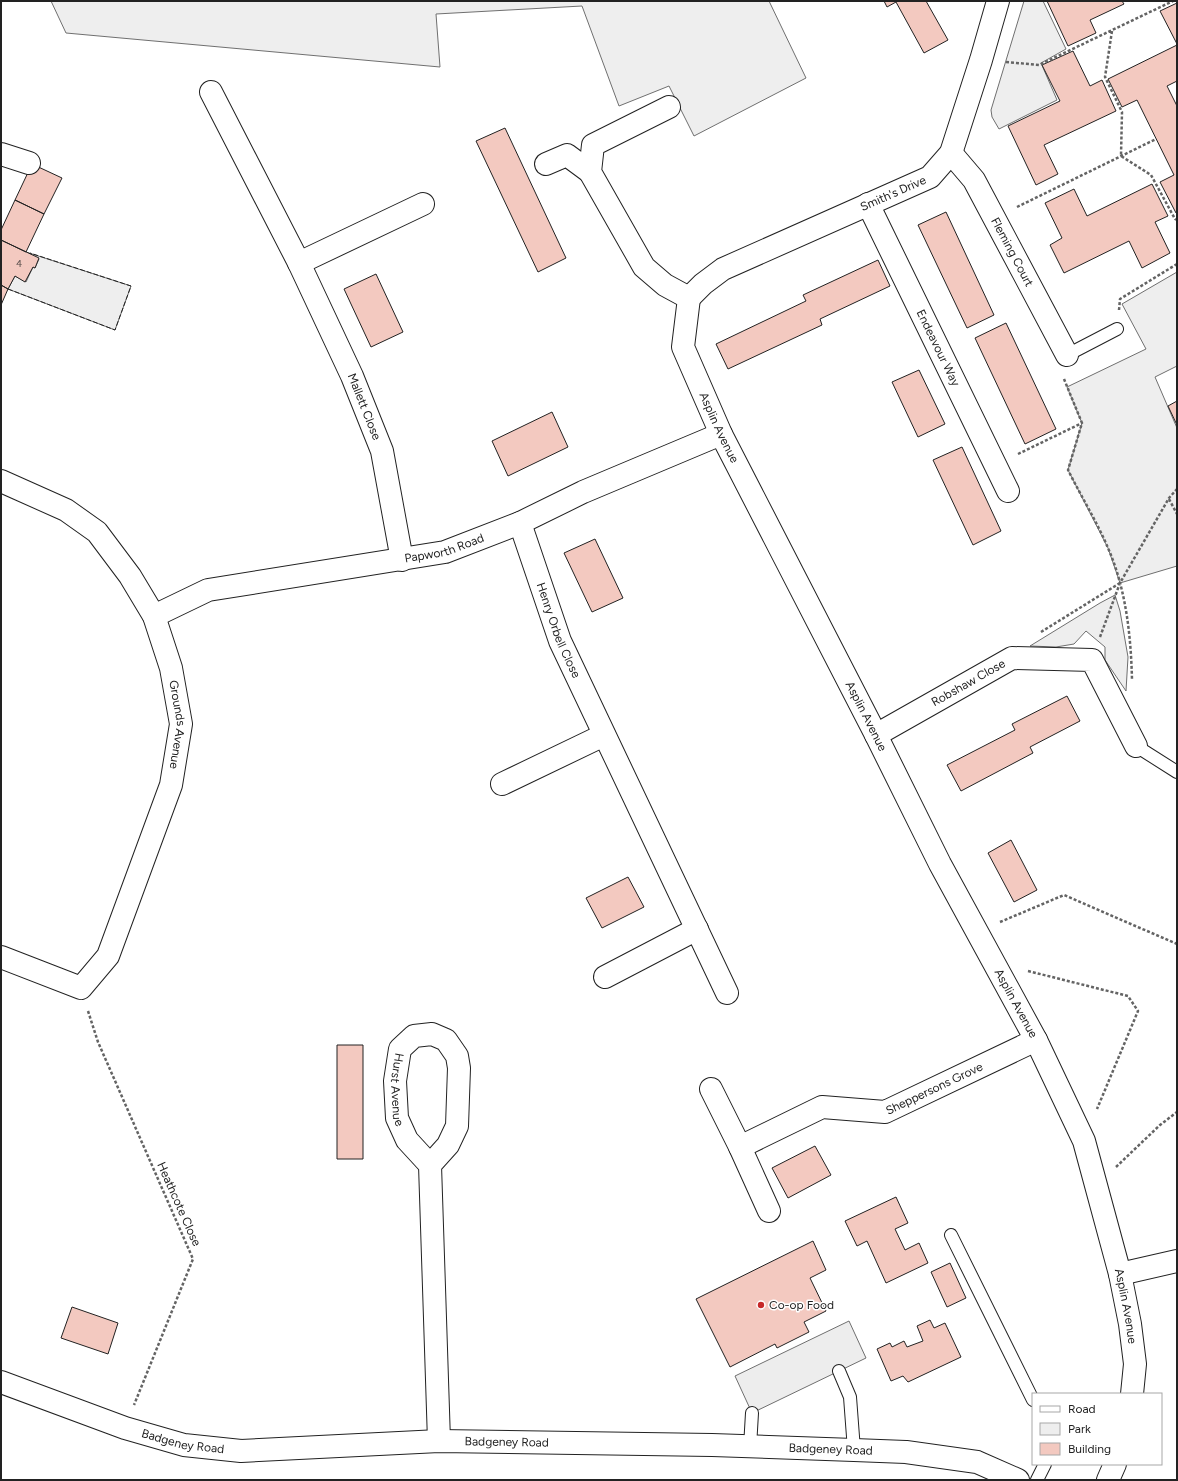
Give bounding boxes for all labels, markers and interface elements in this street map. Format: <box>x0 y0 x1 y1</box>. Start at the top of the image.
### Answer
street label: Smith's Drive <box>858 173 929 214</box>
street label: Fleming Court <box>988 215 1037 289</box>
house number: 4 <box>16 257 22 270</box>
street label: Endeavour Way <box>914 307 963 389</box>
street label: Mallett Close <box>345 371 384 442</box>
street label: Asplin Avenue <box>697 390 742 466</box>
street label: Papworth Road <box>403 531 486 565</box>
street label: Henry Orbell Close <box>534 581 584 681</box>
street label: Robshaw Close <box>929 656 1008 709</box>
street label: Grounds Avenue <box>166 679 188 770</box>
street label: Asplin Avenue <box>843 679 890 754</box>
street label: Asplin Avenue <box>992 966 1041 1041</box>
street label: Hurst Avenue <box>388 1052 407 1129</box>
street label: Sheppersons Grove <box>883 1059 985 1118</box>
street label: Heathcote Close <box>154 1160 204 1249</box>
street label: Asplin Avenue <box>1112 1267 1139 1345</box>
place label: Co-op Food <box>769 1298 834 1312</box>
marker: Co-op Food <box>756 1300 766 1310</box>
legend <box>1032 1393 1162 1465</box>
text: Road <box>1068 1402 1096 1416</box>
text: Park <box>1068 1422 1091 1436</box>
street label: Badgeney Road <box>140 1426 225 1456</box>
street label: Badgeney Road <box>465 1434 549 1450</box>
street label: Badgeney Road <box>788 1441 873 1458</box>
text: Building <box>1068 1442 1111 1456</box>

